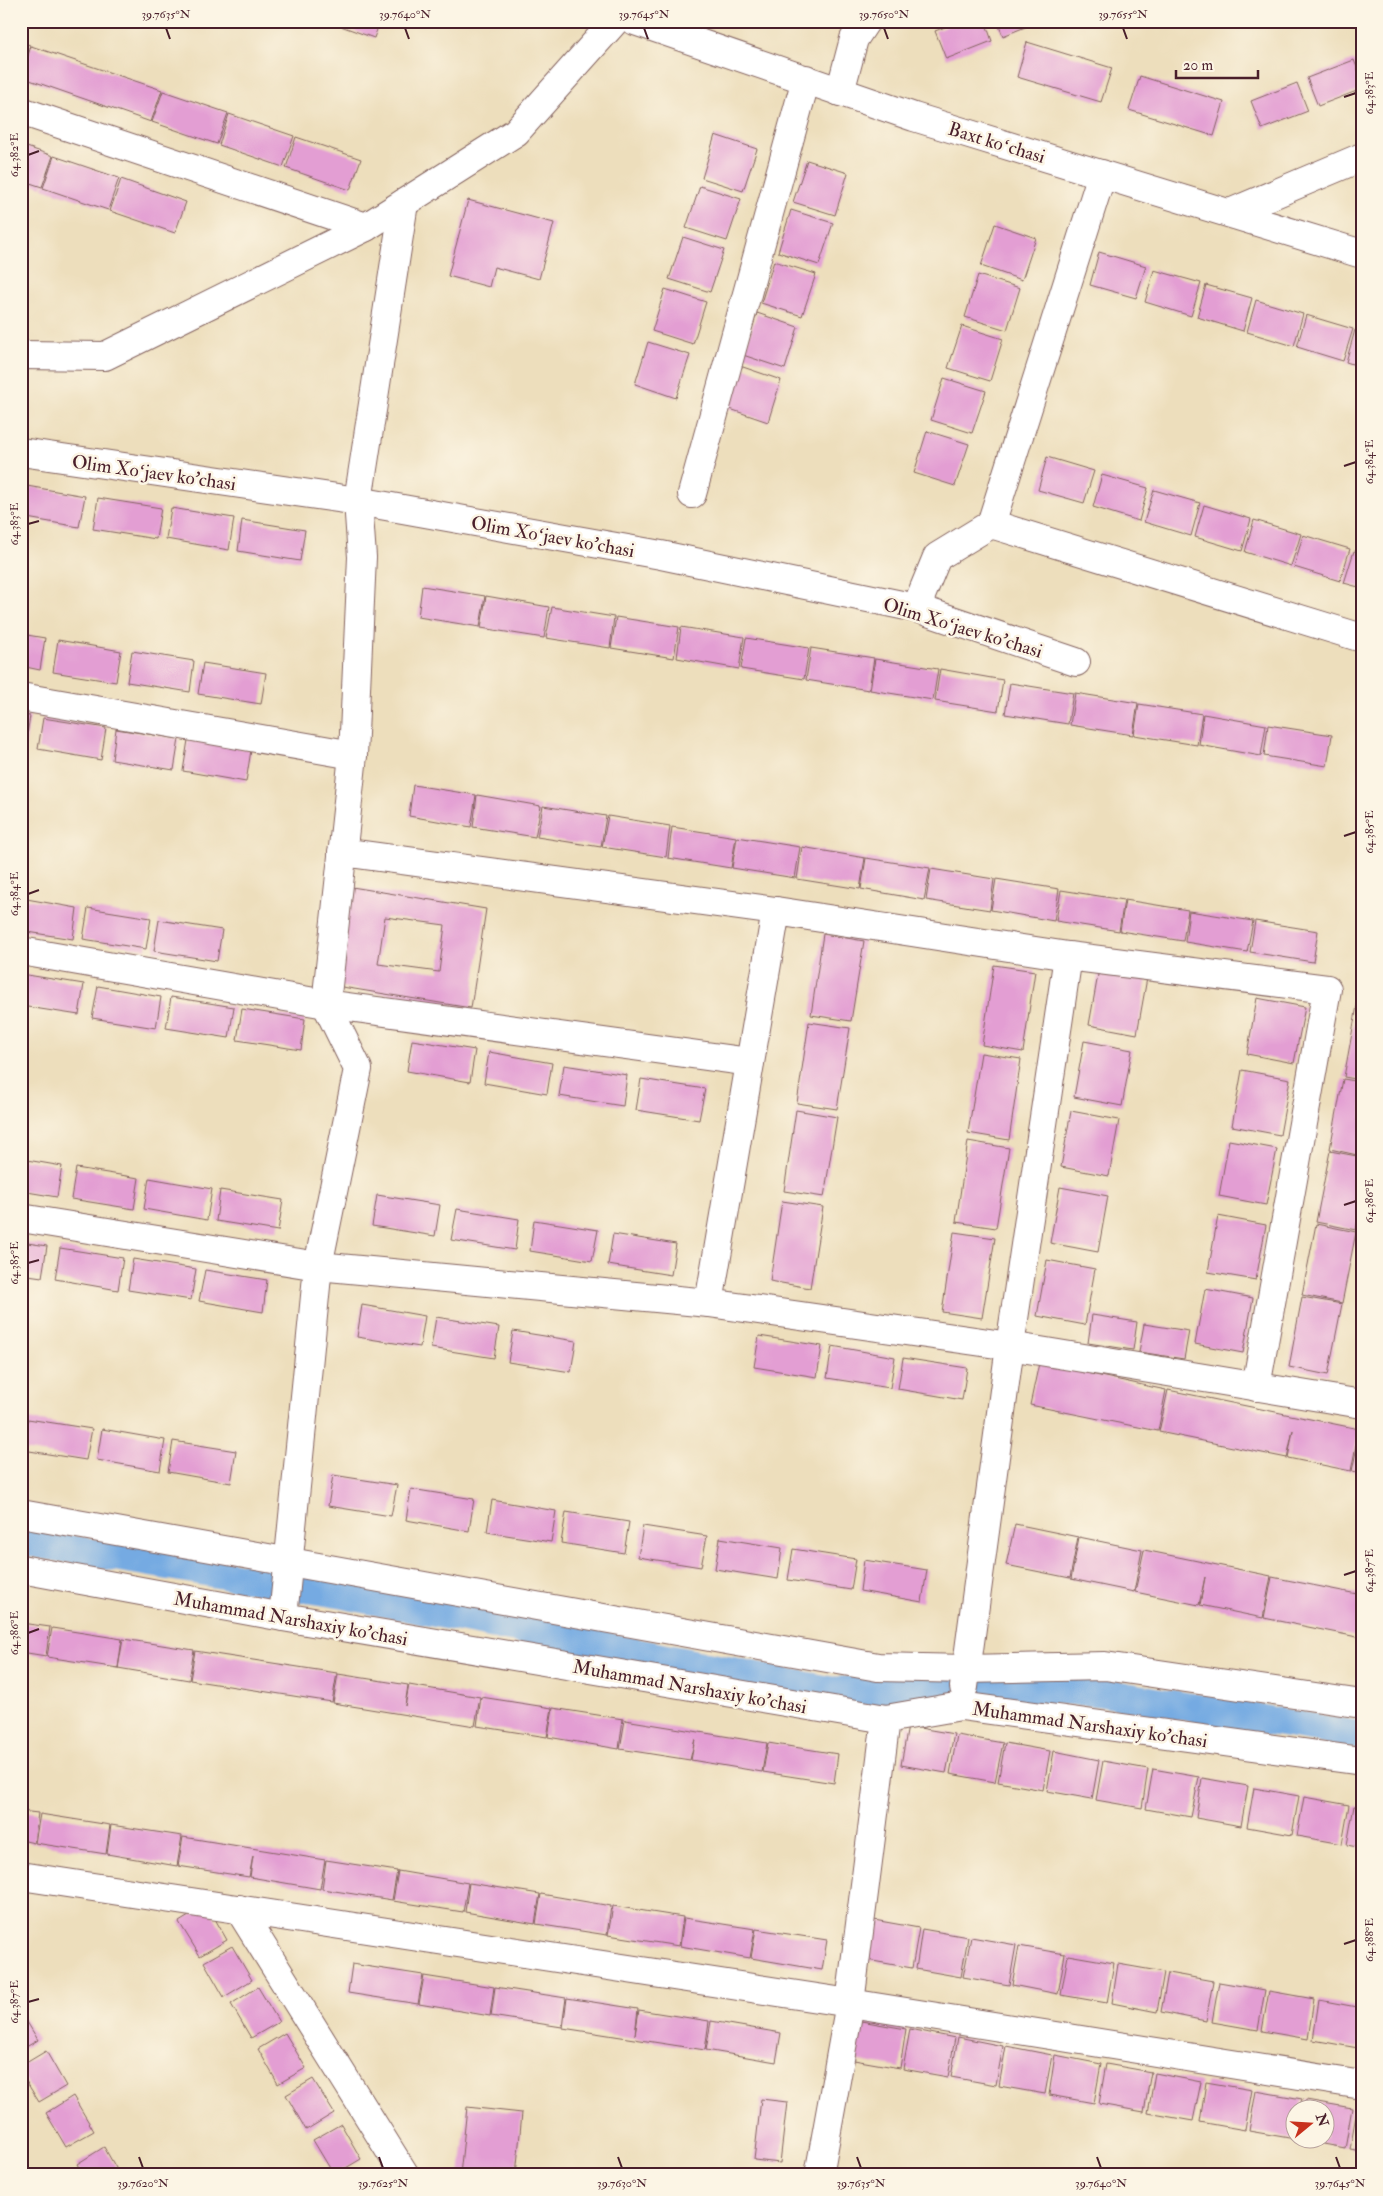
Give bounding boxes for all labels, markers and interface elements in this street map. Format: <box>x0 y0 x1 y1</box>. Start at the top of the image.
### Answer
text: 39.7635°N <box>141 7 191 22</box>
text: 39.7640°N <box>379 7 431 22</box>
text: 39.7645°N <box>619 7 670 22</box>
text: 39.7650°N <box>859 7 909 22</box>
text: 39.7655°N <box>1098 7 1148 22</box>
scale bar <box>1176 48 1258 80</box>
text: 20 m <box>1183 56 1213 75</box>
text: 64.383°E <box>1362 71 1377 114</box>
street label: Baxt koʻchasi <box>945 117 1048 169</box>
text: 64.382°E <box>7 133 22 177</box>
text: 64.384°E <box>1362 439 1377 484</box>
street label: Olim Xoʻjaev ko'chasi <box>70 450 237 496</box>
text: 64.383°E <box>7 502 22 545</box>
street label: Olim Xoʻjaev ko'chasi <box>469 511 636 563</box>
street label: Olim Xoʻjaev ko'chasi <box>880 592 1045 664</box>
text: 64.385°E <box>1362 810 1377 854</box>
text: 64.384°E <box>7 871 22 916</box>
text: 64.386°E <box>1362 1179 1377 1223</box>
text: 64.385°E <box>7 1241 22 1285</box>
text: 64.387°E <box>1362 1549 1377 1593</box>
street label: Muhammad Narshaxiy ko'chasi <box>172 1587 410 1651</box>
text: 64.386°E <box>7 1611 22 1655</box>
street label: Muhammad Narshaxiy ko'chasi <box>571 1655 809 1719</box>
street label: Muhammad Narshaxiy ko'chasi <box>971 1697 1209 1753</box>
text: 64.388°E <box>1362 1918 1377 1962</box>
text: 64.387°E <box>7 1980 22 2024</box>
north arrow <box>1286 2098 1336 2148</box>
text: N <box>1312 2111 1332 2129</box>
text: 39.7620°N <box>117 2176 169 2191</box>
text: 39.7625°N <box>358 2176 408 2191</box>
text: 39.7630°N <box>597 2176 647 2191</box>
text: 39.7635°N <box>836 2176 886 2191</box>
text: 39.7640°N <box>1075 2176 1127 2191</box>
text: 39.7645°N <box>1315 2176 1366 2191</box>

